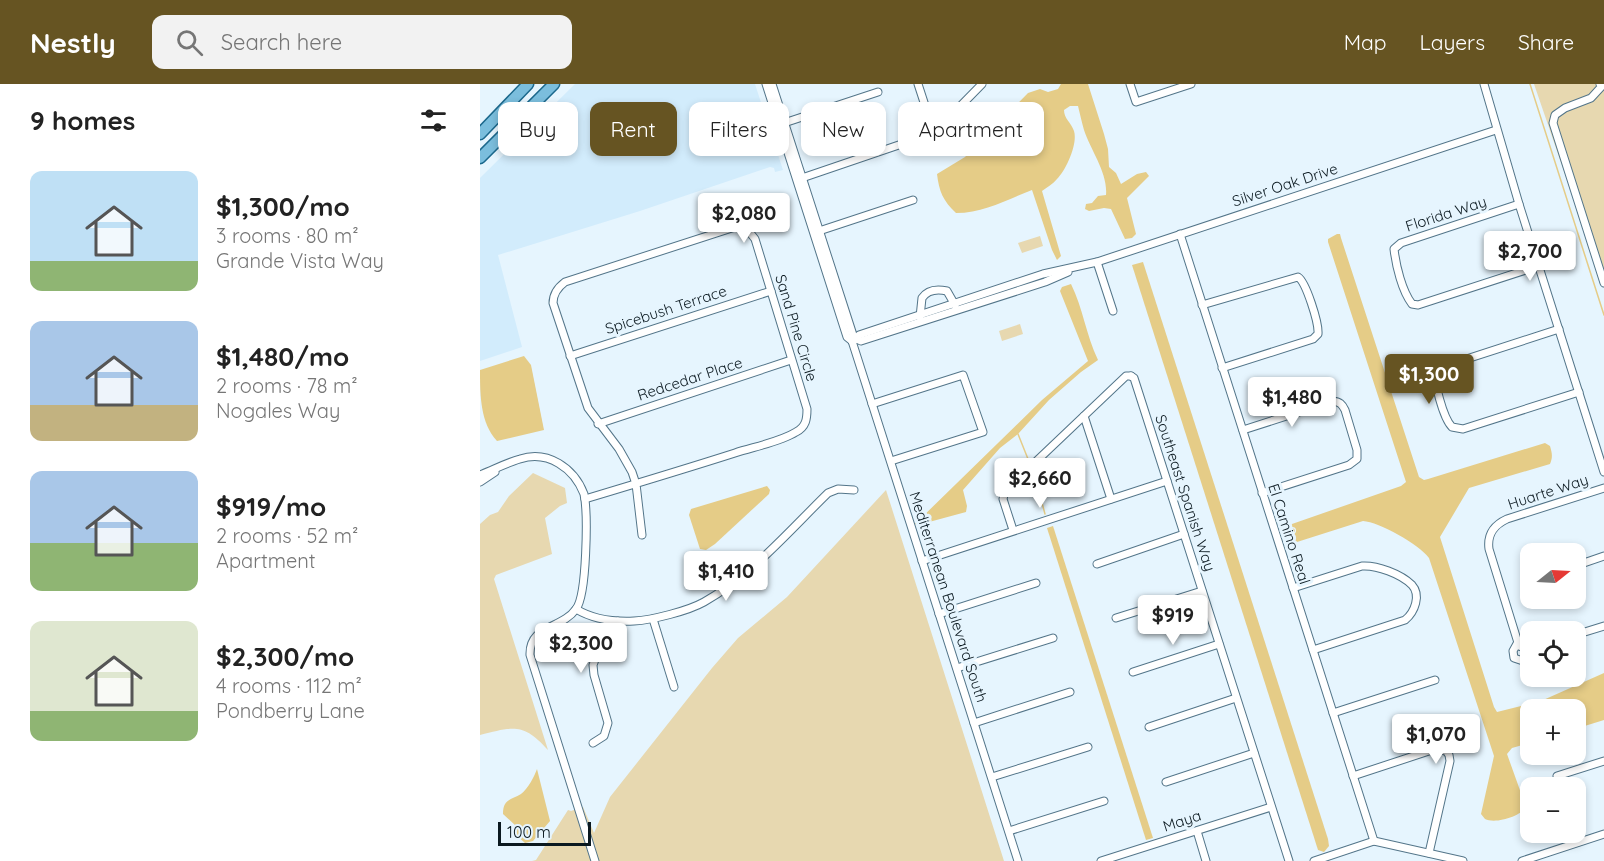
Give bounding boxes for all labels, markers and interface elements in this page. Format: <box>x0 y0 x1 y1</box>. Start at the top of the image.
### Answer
search box <box>152 15 572 69</box>
text: Nestly <box>30 25 116 60</box>
icon: search <box>173 26 206 59</box>
text: Search here <box>221 28 342 56</box>
text: Map <box>1344 29 1387 55</box>
text: Layers <box>1420 29 1485 55</box>
text: Share <box>1518 29 1574 55</box>
chip: Buy <box>498 102 578 156</box>
chip: Rent <box>590 102 677 156</box>
chip: Filters <box>689 102 789 156</box>
chip: New <box>801 102 886 156</box>
chip: Apartment <box>898 102 1044 156</box>
text: 9 homes <box>30 104 135 137</box>
icon: filters <box>417 104 450 137</box>
street label: Silver Oak Drive <box>1230 159 1340 211</box>
text: $1,300/mo <box>216 190 350 223</box>
street label: Florida Way <box>1403 191 1489 236</box>
pin: $2,080 <box>695 193 793 244</box>
icon: home <box>78 195 150 267</box>
text: $2,080 <box>712 200 776 225</box>
text: 3 rooms · 80 m² <box>216 223 359 248</box>
pin: $2,700 <box>1481 231 1579 282</box>
text: $2,700 <box>1498 238 1562 263</box>
text: Grande Vista Way <box>216 248 384 273</box>
street label: Sand Pine Circle <box>771 272 822 384</box>
street label: Spicebush Terrace <box>603 281 729 338</box>
text: $1,480/mo <box>216 340 349 373</box>
icon: home <box>78 345 150 417</box>
street label: Redcedar Place <box>635 353 745 404</box>
pin: $1,300 <box>1380 354 1478 405</box>
text: $1,300 <box>1399 361 1459 386</box>
text: 2 rooms · 78 m² <box>216 373 358 398</box>
pin: $1,480 <box>1243 377 1341 428</box>
text: $1,480 <box>1262 384 1322 409</box>
text: Nogales Way <box>216 398 340 423</box>
street label: Southeast Spanish Way <box>1151 412 1220 574</box>
pin: $2,660 <box>991 458 1089 509</box>
text: $2,660 <box>1008 465 1072 490</box>
street label: Huarte Way <box>1505 470 1591 513</box>
street label: El Camino Real <box>1264 481 1315 587</box>
street label: Mediterranean Boulevard South <box>905 489 992 705</box>
text: $919/mo <box>216 490 326 523</box>
icon: home <box>78 495 150 567</box>
text: 2 rooms · 52 m² <box>216 523 358 548</box>
north arrow <box>1520 543 1586 609</box>
map controls <box>1520 543 1586 843</box>
text: Apartment <box>216 548 316 573</box>
pin: $1,410 <box>677 551 775 602</box>
text: $1,410 <box>698 558 754 583</box>
pin: $919 <box>1137 595 1209 646</box>
text: $919 <box>1152 602 1194 627</box>
button: locate <box>1520 621 1586 687</box>
pin: $2,300 <box>532 623 630 674</box>
text: $2,300 <box>549 630 613 655</box>
text: $2,300/mo <box>216 640 354 673</box>
icon: home <box>78 645 150 717</box>
text: 4 rooms · 112 m² <box>216 673 362 698</box>
text: Pondberry Lane <box>216 698 365 723</box>
button: + <box>1520 699 1586 765</box>
pin: $1,070 <box>1387 714 1485 765</box>
text: $1,070 <box>1406 721 1466 746</box>
button: − <box>1520 777 1586 843</box>
street label: Maya <box>1160 805 1203 836</box>
scale bar <box>498 819 591 846</box>
text: 100 m <box>507 822 551 842</box>

